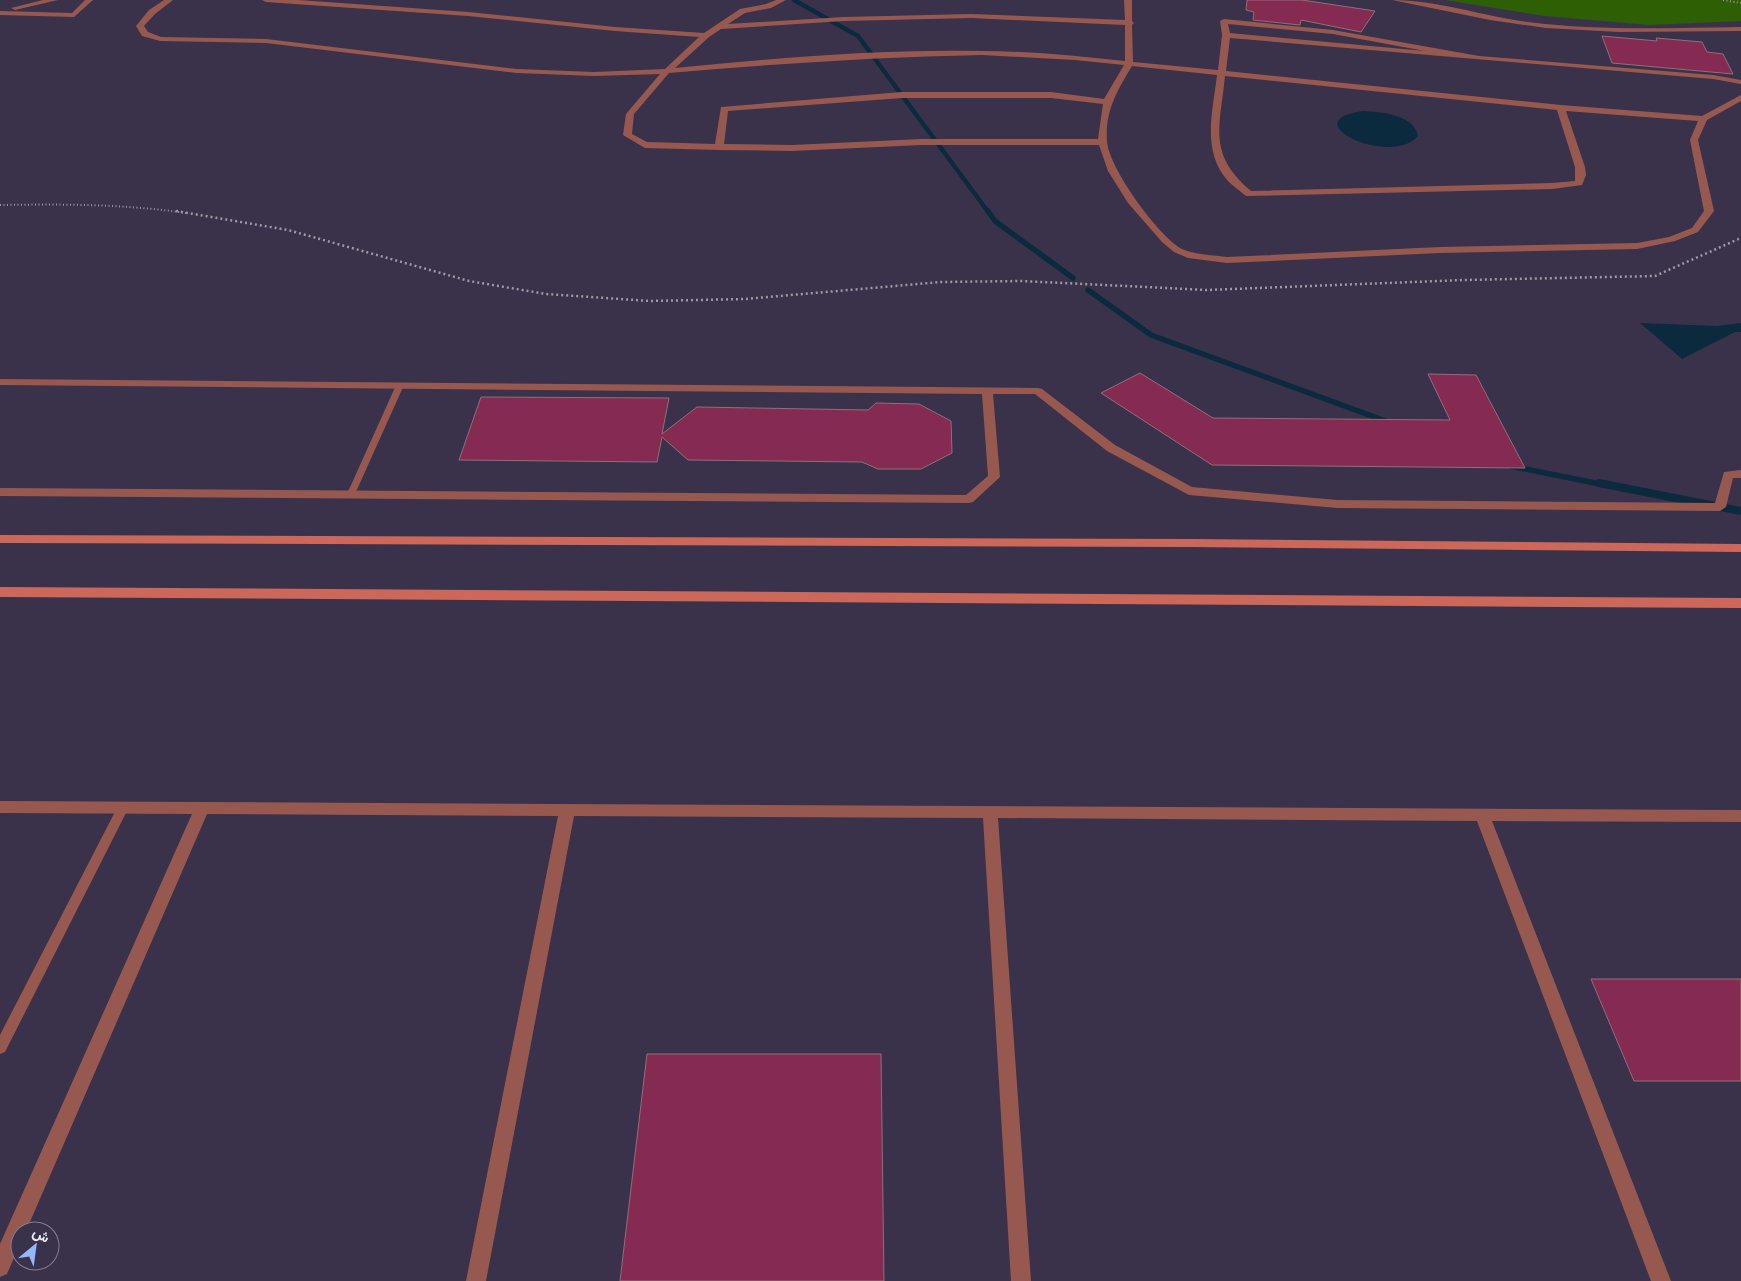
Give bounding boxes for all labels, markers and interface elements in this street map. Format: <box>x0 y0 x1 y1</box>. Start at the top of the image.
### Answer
north arrow <box>10 1221 60 1271</box>
text: ش <box>30 1223 53 1247</box>

